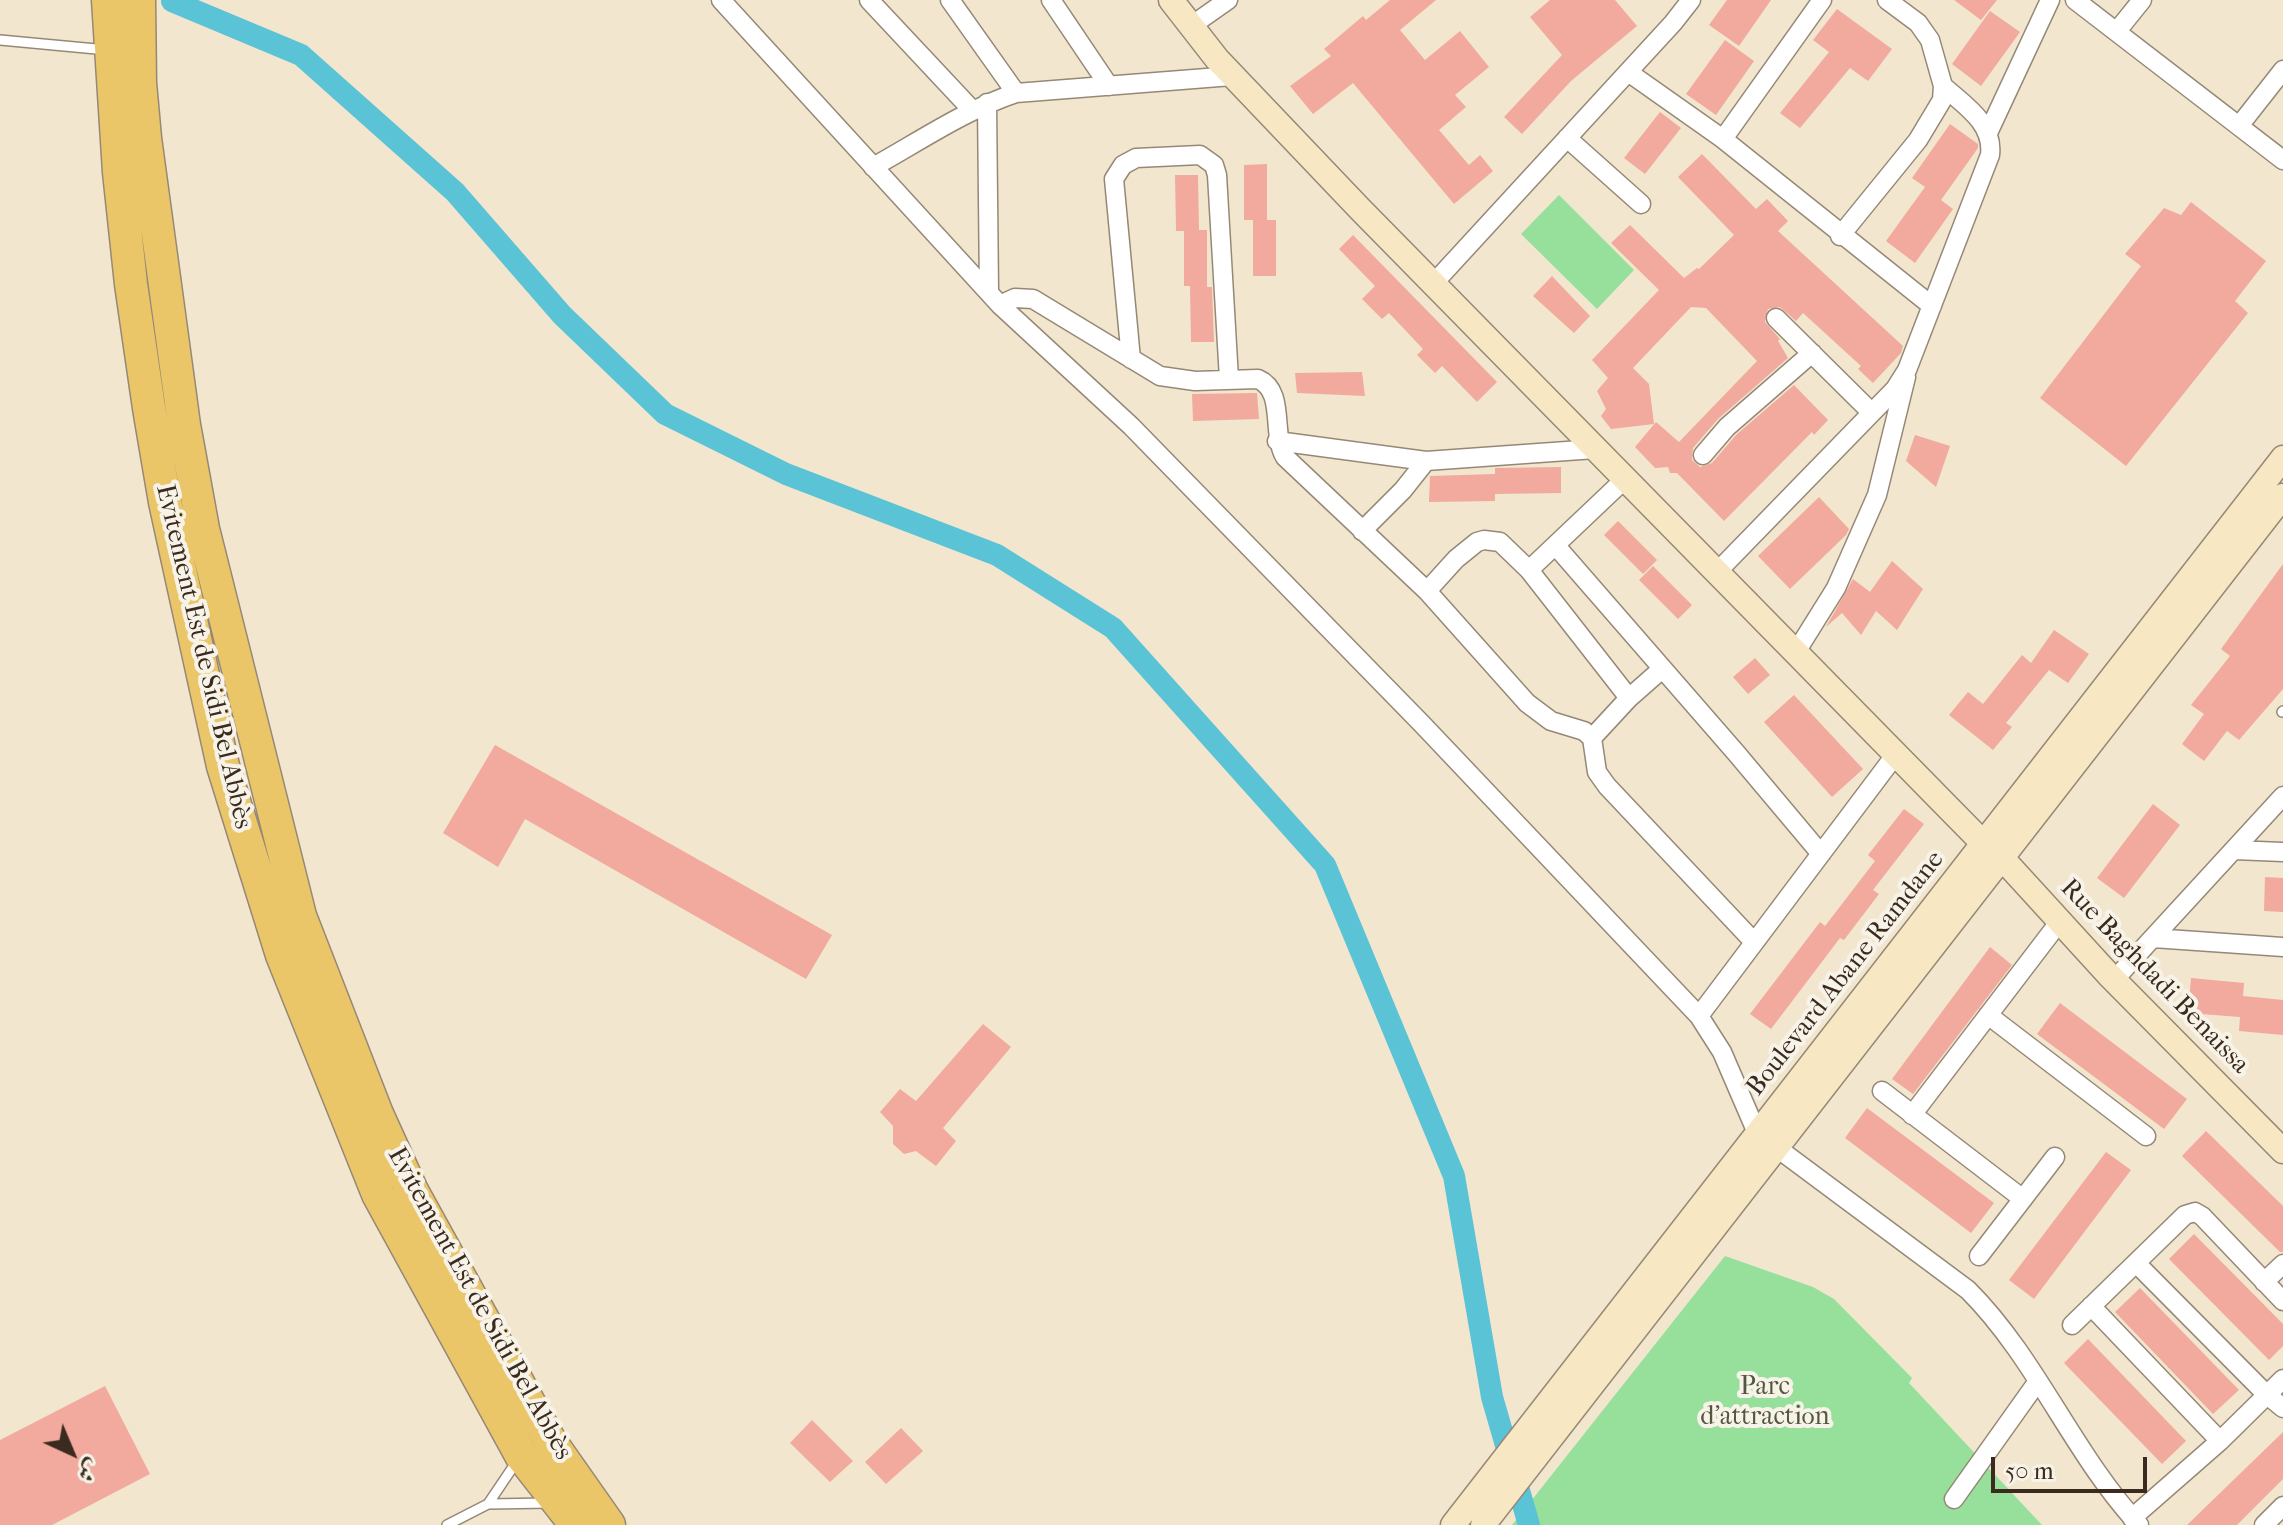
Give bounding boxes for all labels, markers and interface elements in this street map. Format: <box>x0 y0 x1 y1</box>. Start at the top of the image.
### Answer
street label: Evitement Est de Sidi Bel Abbès <box>148 482 258 832</box>
street label: Boulevard Abane Ramdane <box>1741 845 1951 1103</box>
street label: Rue Baghdadi Benaissa <box>2053 873 2255 1081</box>
street label: Evitement Est de Sidi Bel Abbès <box>380 1142 578 1466</box>
park label: Parc d'attraction <box>1700 1372 1830 1434</box>
north arrow <box>32 1413 112 1493</box>
scale bar <box>1995 1441 2151 1491</box>
text: ش <box>72 1453 106 1487</box>
text: 50 m <box>2005 1457 2054 1485</box>

